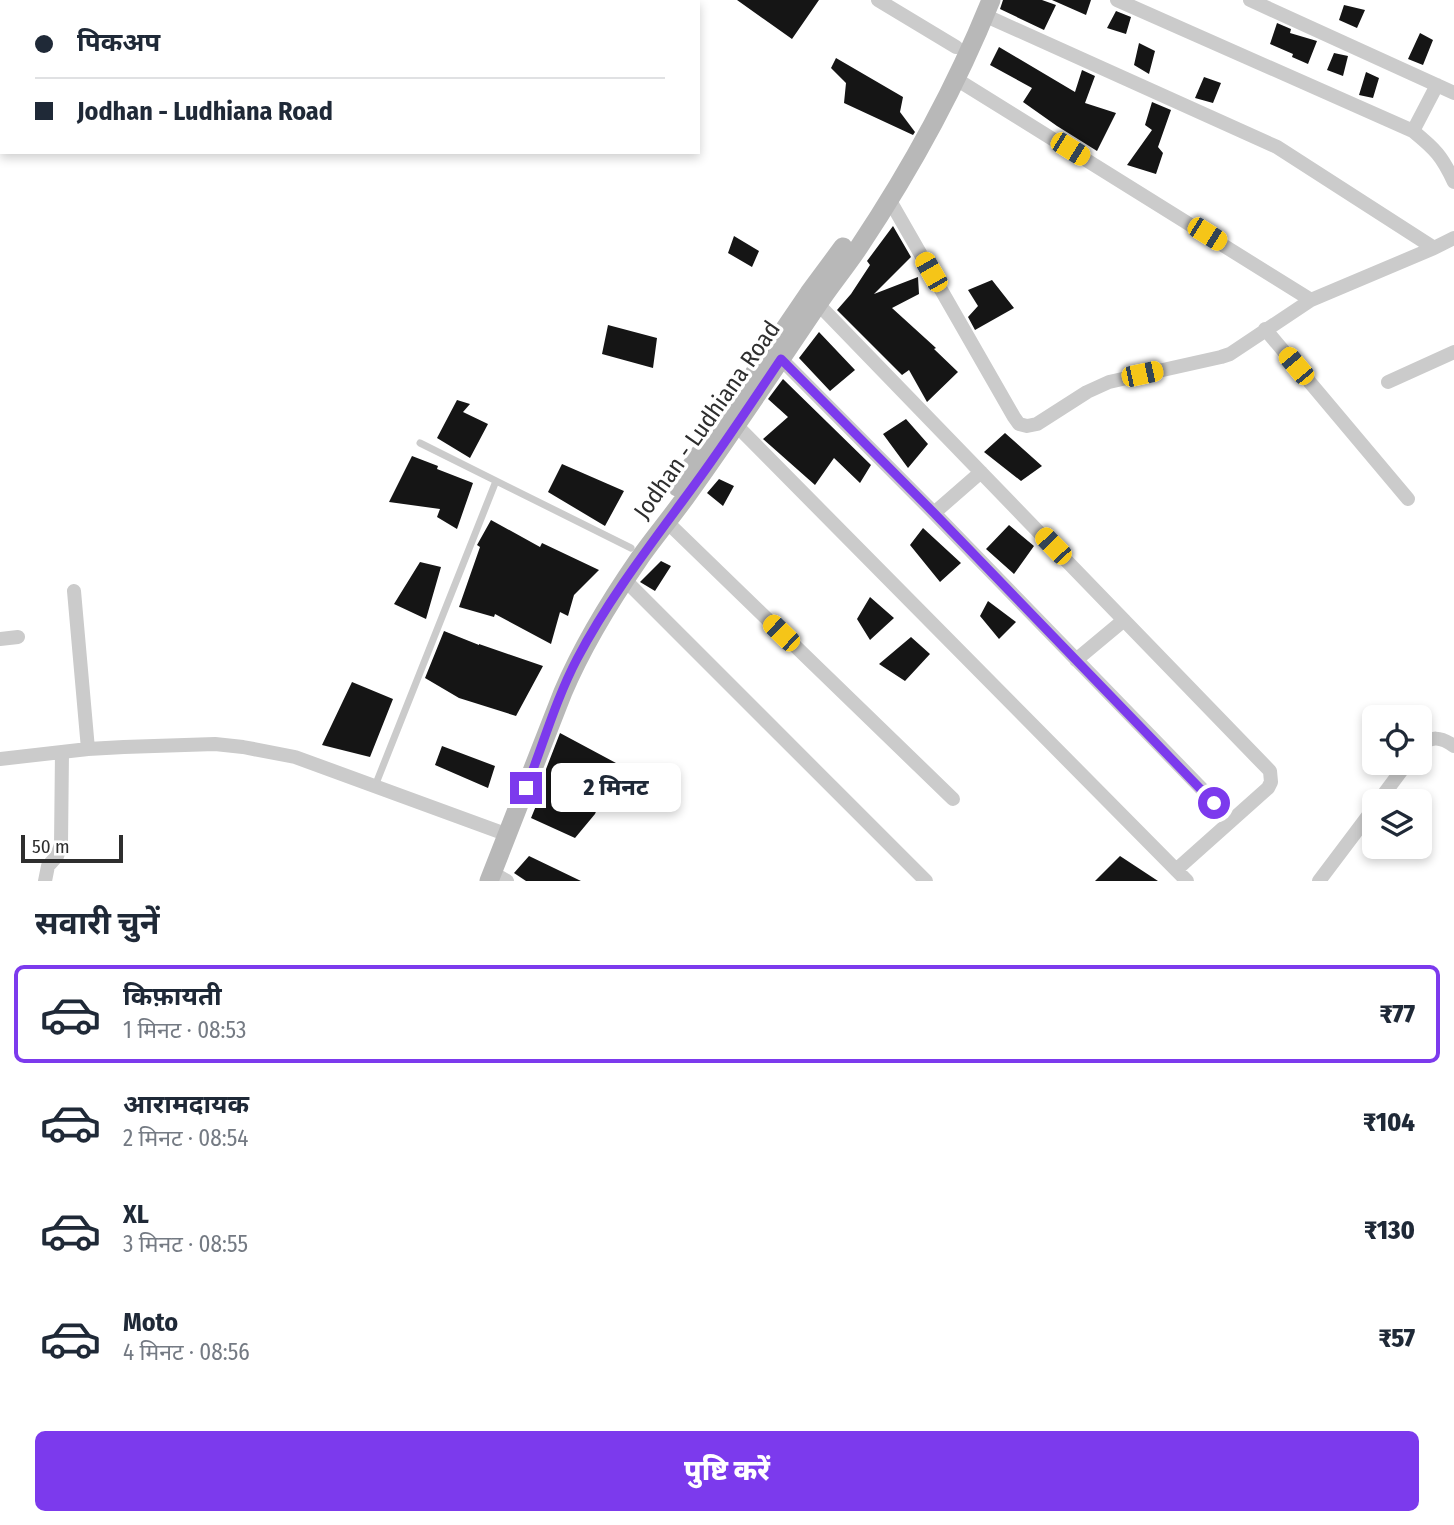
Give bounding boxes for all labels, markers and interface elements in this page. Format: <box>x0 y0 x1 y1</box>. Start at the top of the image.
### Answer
text: पिकअप <box>77 27 160 58</box>
text: Jodhan - Ludhiana Road <box>77 96 333 127</box>
car <box>1047 129 1094 169</box>
car <box>1184 214 1231 254</box>
car <box>912 249 951 295</box>
street label: Jodhan - Ludhiana Road <box>628 316 786 524</box>
car <box>1275 343 1318 389</box>
car <box>1120 359 1165 389</box>
car <box>1031 524 1076 568</box>
car <box>759 611 804 655</box>
map controls <box>1362 705 1432 859</box>
button: locate <box>1362 705 1432 775</box>
callout: 2 मिनट <box>550 764 680 812</box>
route end <box>510 772 542 804</box>
text: 2 मिनट <box>584 773 648 801</box>
route start <box>1198 787 1230 819</box>
button: layers <box>1362 789 1432 859</box>
scale bar <box>21 832 122 864</box>
text: 50 m <box>32 835 70 858</box>
text: सवारी चुनें <box>35 904 159 942</box>
text: किफ़ायती <box>123 981 222 1012</box>
icon: car <box>39 983 102 1046</box>
text: ₹77 <box>1380 999 1415 1030</box>
text: 1 मिनट · 08:53 <box>123 1016 246 1044</box>
text: आरामदायक <box>123 1089 249 1120</box>
icon: car <box>39 1091 102 1154</box>
text: ₹104 <box>1363 1107 1415 1138</box>
text: 2 मिनट · 08:54 <box>123 1124 248 1152</box>
icon: car <box>39 1199 102 1262</box>
text: XL <box>123 1199 149 1230</box>
text: ₹130 <box>1364 1215 1415 1246</box>
text: 3 मिनट · 08:55 <box>123 1230 248 1258</box>
icon: car <box>39 1307 102 1370</box>
text: Moto <box>123 1307 178 1338</box>
text: ₹57 <box>1379 1323 1415 1354</box>
text: 4 मिनट · 08:56 <box>123 1338 250 1366</box>
button: पुष्टि करें <box>35 1431 1419 1511</box>

